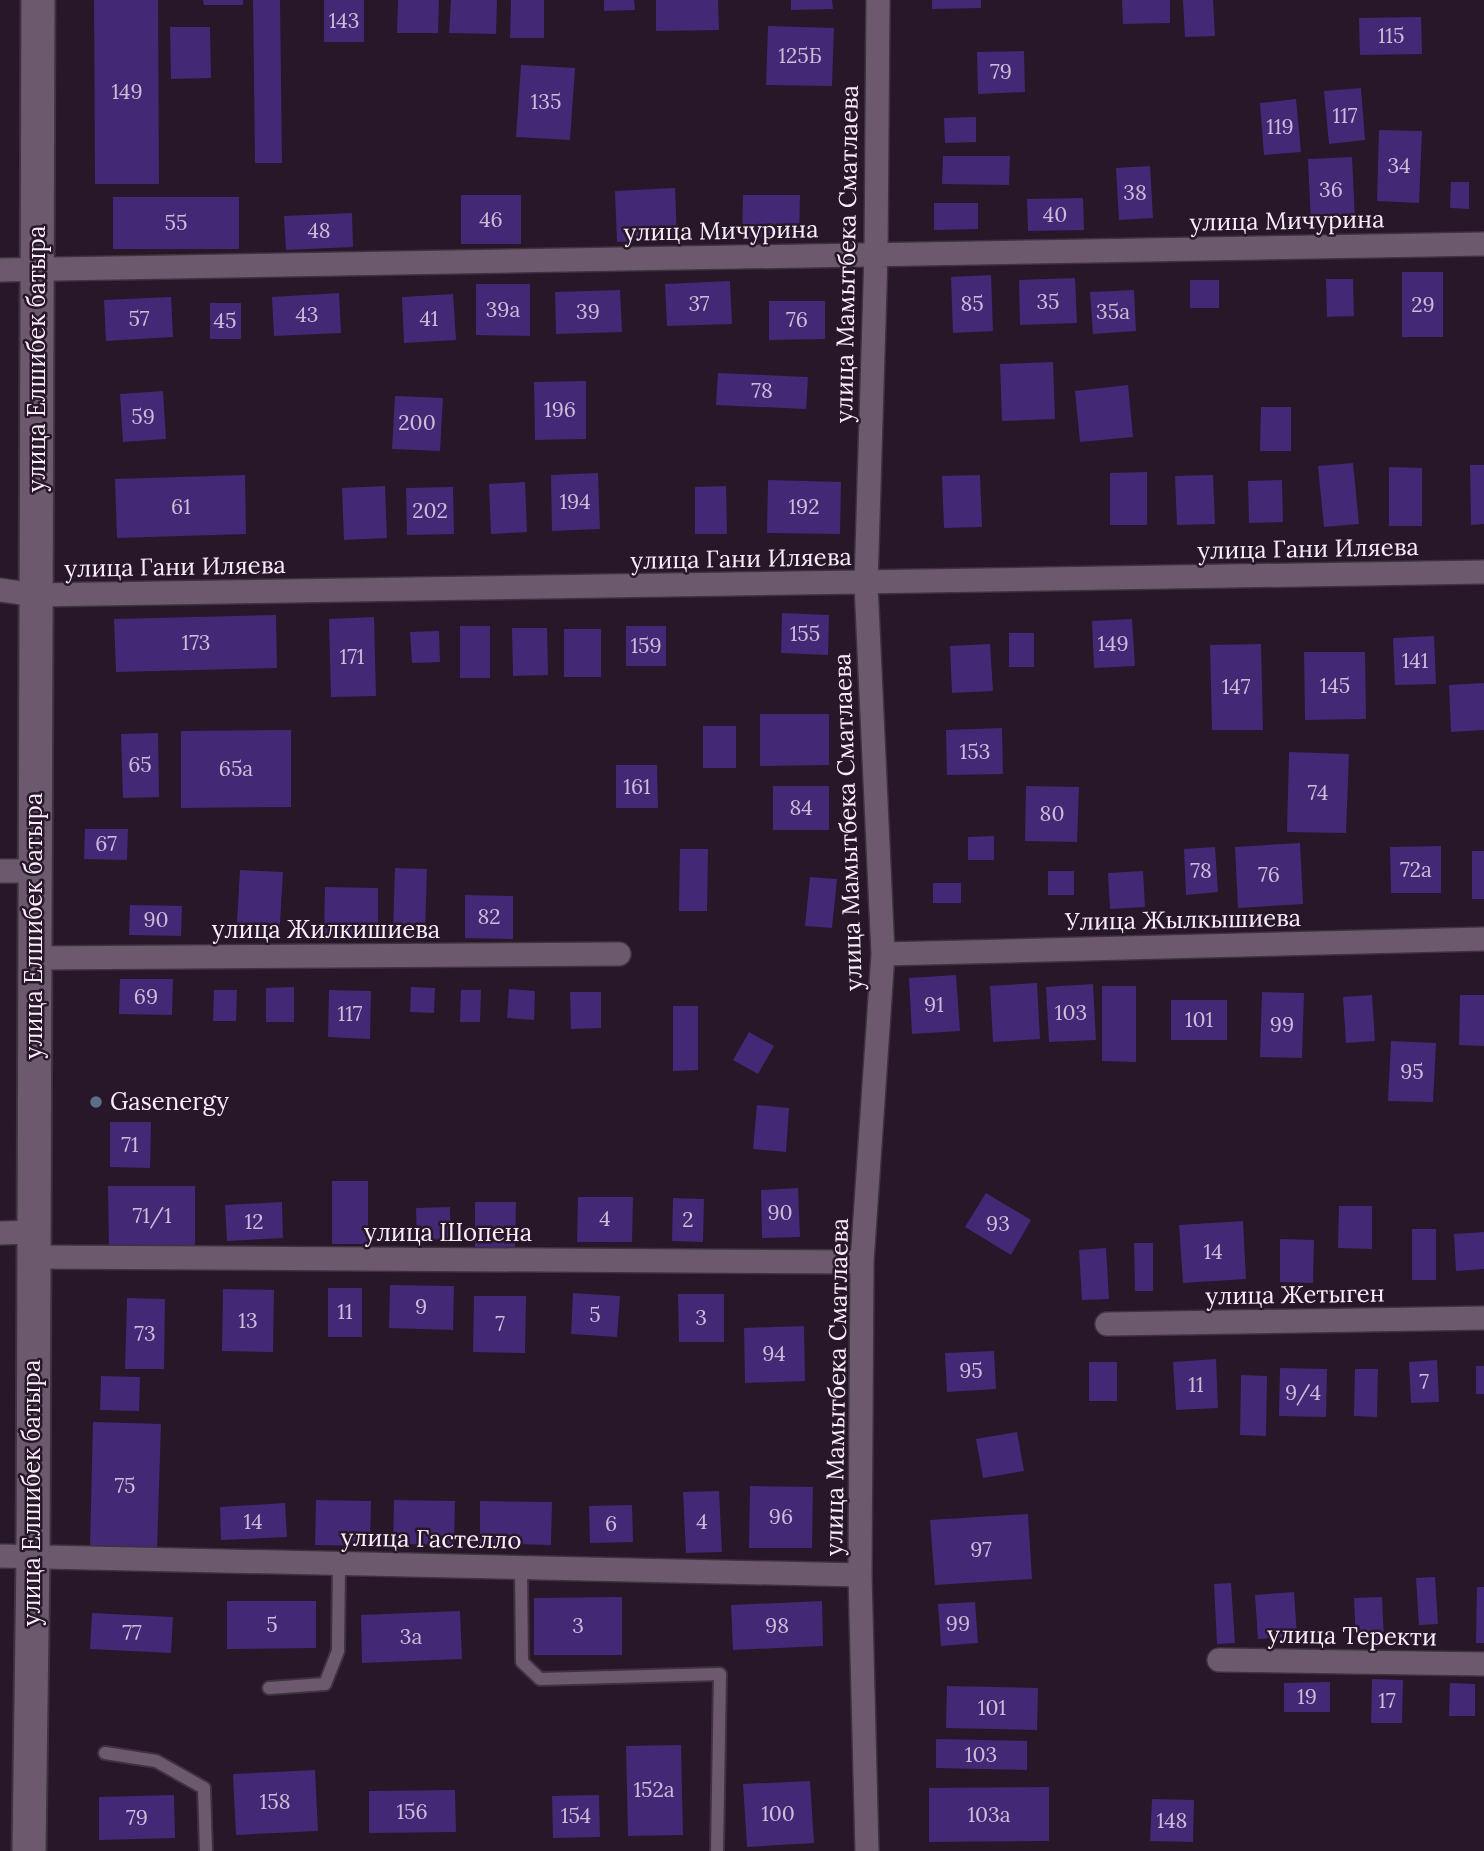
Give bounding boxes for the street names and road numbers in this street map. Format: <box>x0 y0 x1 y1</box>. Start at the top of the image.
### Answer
street label: улица Мамытбека Сматлаева <box>828 85 865 423</box>
street label: улица Мичурина <box>1189 203 1385 238</box>
street label: улица Мичурина <box>623 213 819 248</box>
street label: улица Елшибек батыра <box>21 226 52 492</box>
street label: улица Гани Иляева <box>1197 531 1419 566</box>
street label: улица Гани Иляева <box>630 541 852 576</box>
street label: улица Гани Иляева <box>64 549 286 584</box>
street label: улица Мамытбека Сматлаева <box>826 653 869 991</box>
street label: улица Елшибек батыра <box>18 793 49 1059</box>
street label: Улица Жылкышиева <box>1064 902 1301 937</box>
street label: улица Жилкишиева <box>212 914 440 945</box>
street label: улица Шопена <box>364 1217 532 1248</box>
street label: улица Мамытбека Сматлаева <box>818 1218 855 1556</box>
street label: улица Жетыген <box>1205 1277 1385 1312</box>
street label: улица Елшибек батыра <box>16 1360 47 1626</box>
street label: улица Гастелло <box>340 1521 522 1556</box>
street label: улица Теректи <box>1267 1619 1437 1652</box>

